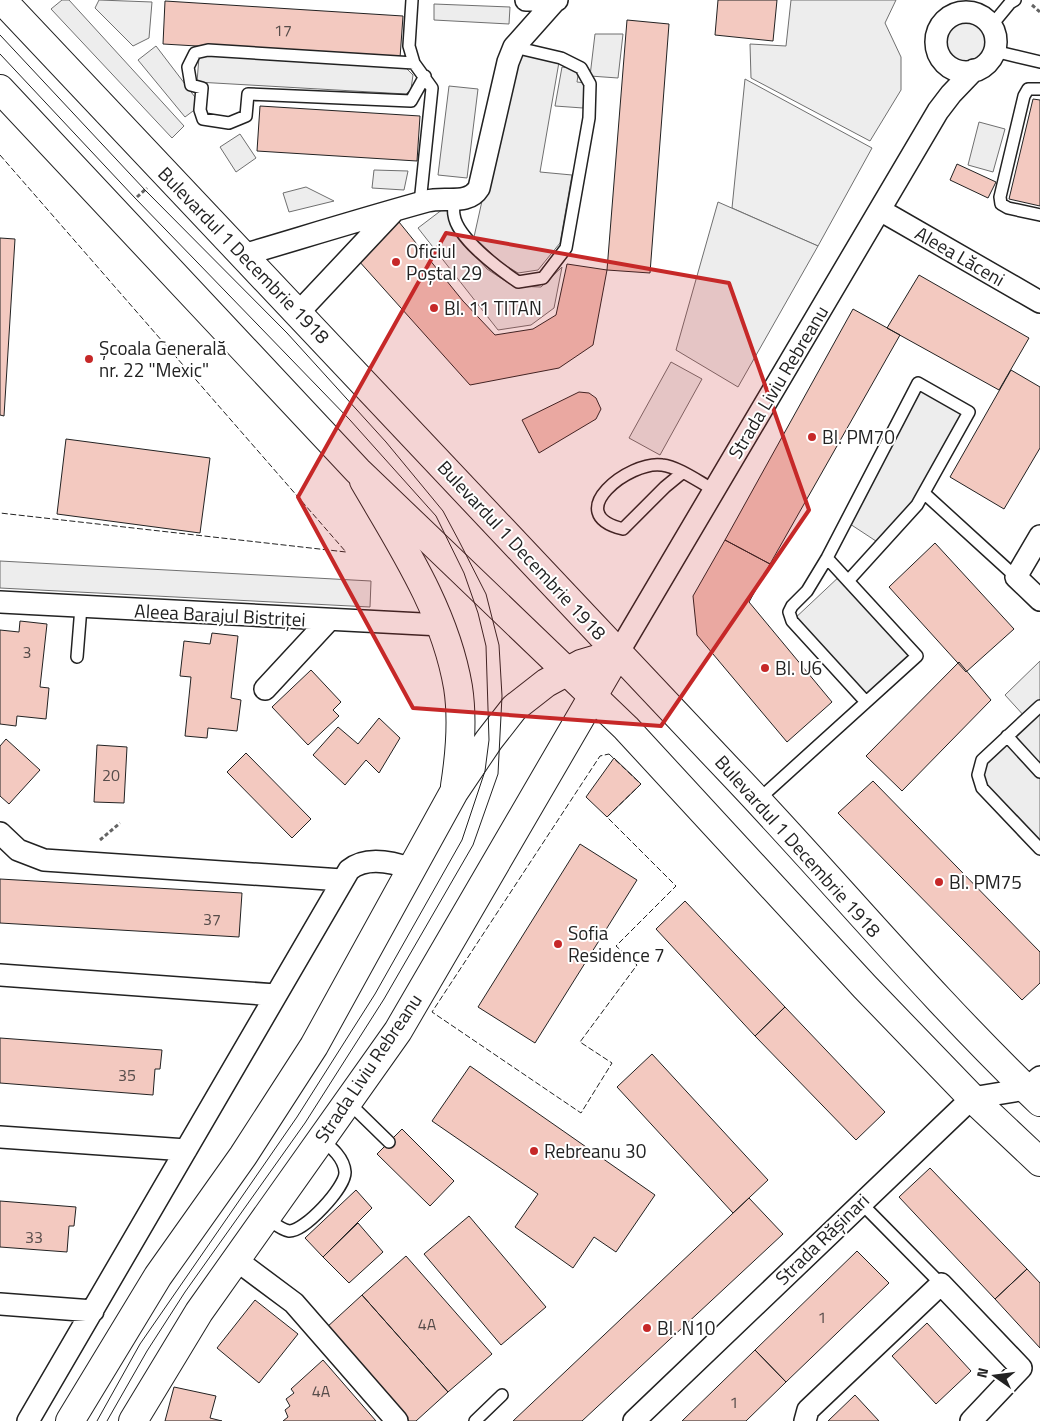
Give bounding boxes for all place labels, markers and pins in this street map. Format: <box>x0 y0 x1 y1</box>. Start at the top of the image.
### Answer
place label: Oficiul Poștal 29 <box>406 236 482 287</box>
marker: Oficiul Poștal 29 <box>390 256 402 268</box>
place label: Bl. 11 TITAN <box>444 293 542 322</box>
marker: Bl. 11 TITAN <box>428 302 440 314</box>
place label: Școala Generală nr. 22 "Mexic" <box>99 333 227 384</box>
marker: Școala Generală nr. 22 "Mexic" <box>83 353 95 365</box>
place label: Bl. PM70 <box>822 422 895 451</box>
marker: Bl. PM70 <box>806 431 818 443</box>
place label: Bl. U6 <box>775 653 822 682</box>
marker: Bl. U6 <box>759 662 771 674</box>
place label: Bl. PM75 <box>949 867 1022 896</box>
marker: Bl. PM75 <box>933 876 945 888</box>
place label: Sofia Residence 7 <box>568 918 665 969</box>
marker: Sofia Residence 7 <box>552 938 564 950</box>
place label: Rebreanu 30 <box>544 1136 646 1165</box>
marker: Rebreanu 30 <box>528 1145 540 1157</box>
place label: Bl. N10 <box>657 1313 716 1342</box>
marker: Bl. N10 <box>641 1322 653 1334</box>

